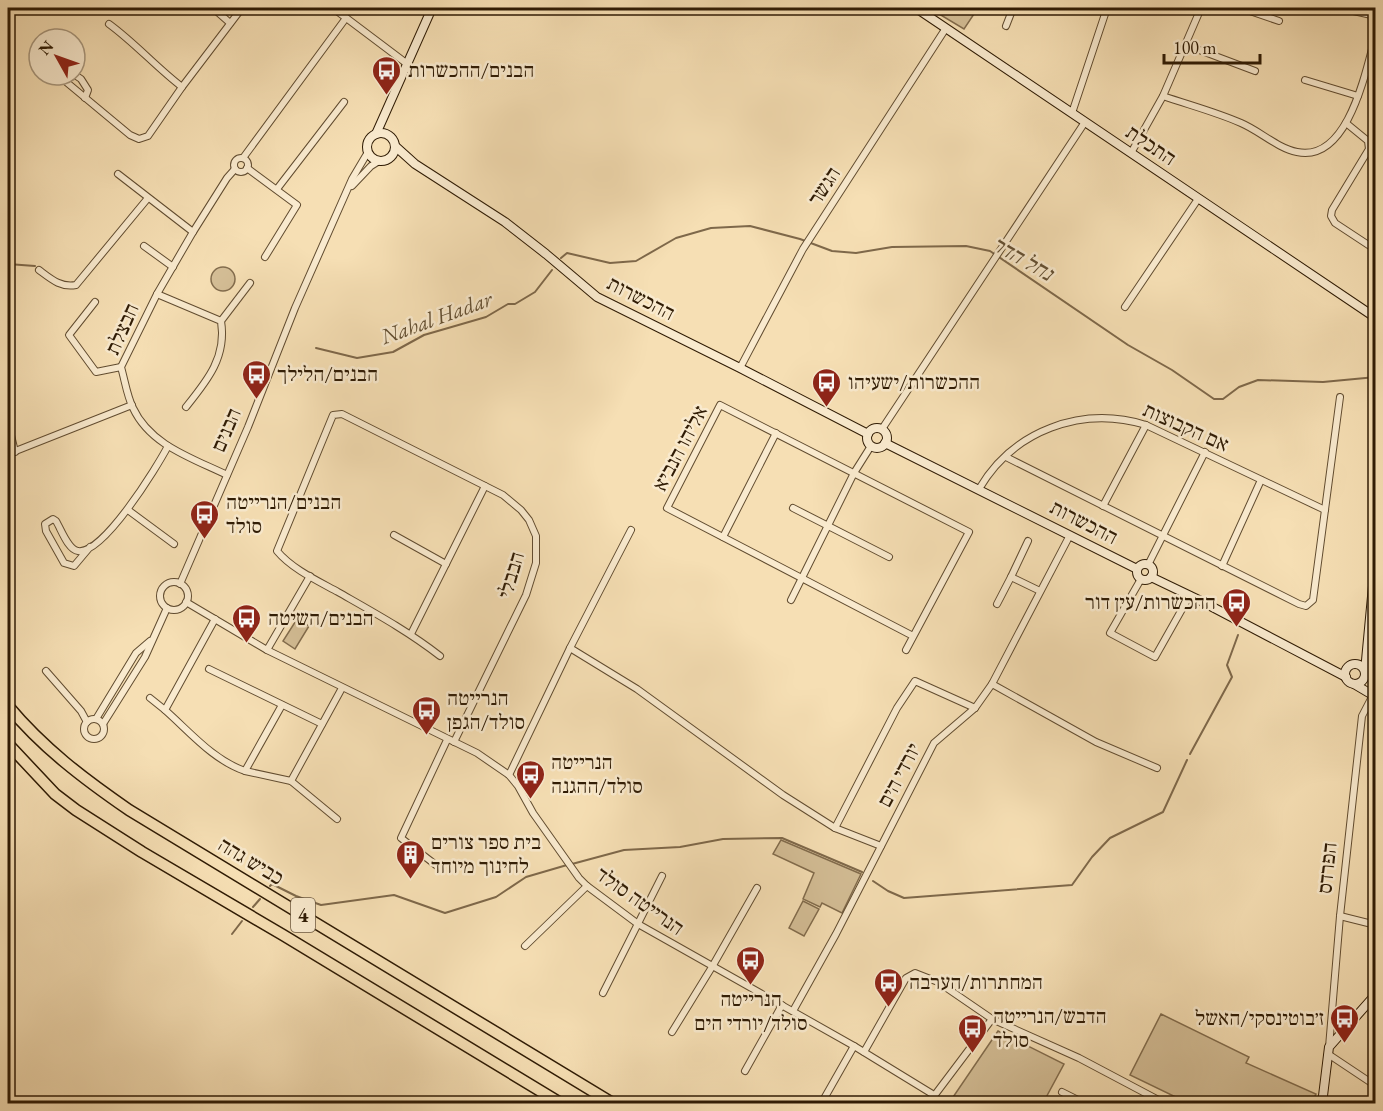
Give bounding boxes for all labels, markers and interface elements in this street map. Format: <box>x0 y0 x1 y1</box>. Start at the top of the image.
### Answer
north arrow <box>27 27 87 87</box>
scale bar <box>1164 27 1260 65</box>
text: N <box>34 36 58 59</box>
text: 100 m <box>1173 36 1217 59</box>
bus stop icon: הבנים/ההכשרות <box>371 54 403 96</box>
place label: הבנים/ההכשרות <box>408 56 534 83</box>
street label: התכלת <box>1121 118 1182 171</box>
street label: הגשר <box>801 161 846 210</box>
water label: נחל הדר <box>987 229 1060 288</box>
street label: ההכשרות <box>603 269 680 326</box>
water label: Nahal Hadar <box>376 283 497 351</box>
street label: חבצלת <box>98 299 145 359</box>
bus stop icon: הבנים/הלילך <box>240 358 272 400</box>
place label: הבנים/הלילך <box>277 360 378 387</box>
bus stop icon: ההכשרות/ישעיהו <box>811 366 843 408</box>
place label: ההכשרות/ישעיהו <box>848 368 980 395</box>
street label: אם הקבוצות <box>1139 396 1233 457</box>
street label: אליהו הנביא <box>646 400 713 495</box>
street label: הבנים <box>204 404 247 456</box>
place label: הבנים/הנרייטה סולד <box>226 488 341 539</box>
street label: ההכשרות <box>1046 493 1123 550</box>
bus stop icon: הבנים/הנרייטה סולד <box>189 498 221 540</box>
street label: הבבלי <box>491 548 530 601</box>
bus stop icon: ההכשרות/עין דור <box>1221 586 1253 628</box>
place label: ההכשרות/עין דור <box>1085 588 1216 615</box>
bus stop icon: הבנים/השיטה <box>231 602 263 644</box>
place label: הבנים/השיטה <box>268 604 374 631</box>
place label: הנרייטה סולד/הגפן <box>447 684 525 735</box>
bus stop icon: הנרייטה סולד/הגפן <box>410 694 442 736</box>
street label: יורדי הים <box>870 738 927 812</box>
place label: הנרייטה סולד/ההגנה <box>551 748 643 799</box>
bus stop icon: הנרייטה סולד/ההגנה <box>514 758 546 800</box>
place label: בית ספר צורים לחינוך מיוחד <box>431 828 541 879</box>
street label: כביש גהה <box>213 830 289 891</box>
building icon: בית ספר צורים לחינוך מיוחד <box>394 838 426 880</box>
street label: הפרדס <box>1310 841 1343 895</box>
street label: הנרייטה סולד <box>591 860 690 941</box>
road number: 4 <box>291 898 315 932</box>
bus stop icon: הנרייטה סולד/יורדי הים <box>735 944 767 986</box>
bus stop icon: המחתרות/הערבה <box>872 966 904 1008</box>
place label: המחתרות/הערבה <box>909 968 1043 995</box>
place label: הנרייטה סולד/יורדי הים <box>694 985 808 1036</box>
place label: הדבש/הנרייטה סולד <box>993 1002 1107 1053</box>
bus stop icon: ז׳בוטינסקי/האשל <box>1329 1002 1361 1044</box>
place label: ז׳בוטינסקי/האשל <box>1195 1004 1324 1031</box>
bus stop icon: הדבש/הנרייטה סולד <box>956 1012 988 1054</box>

